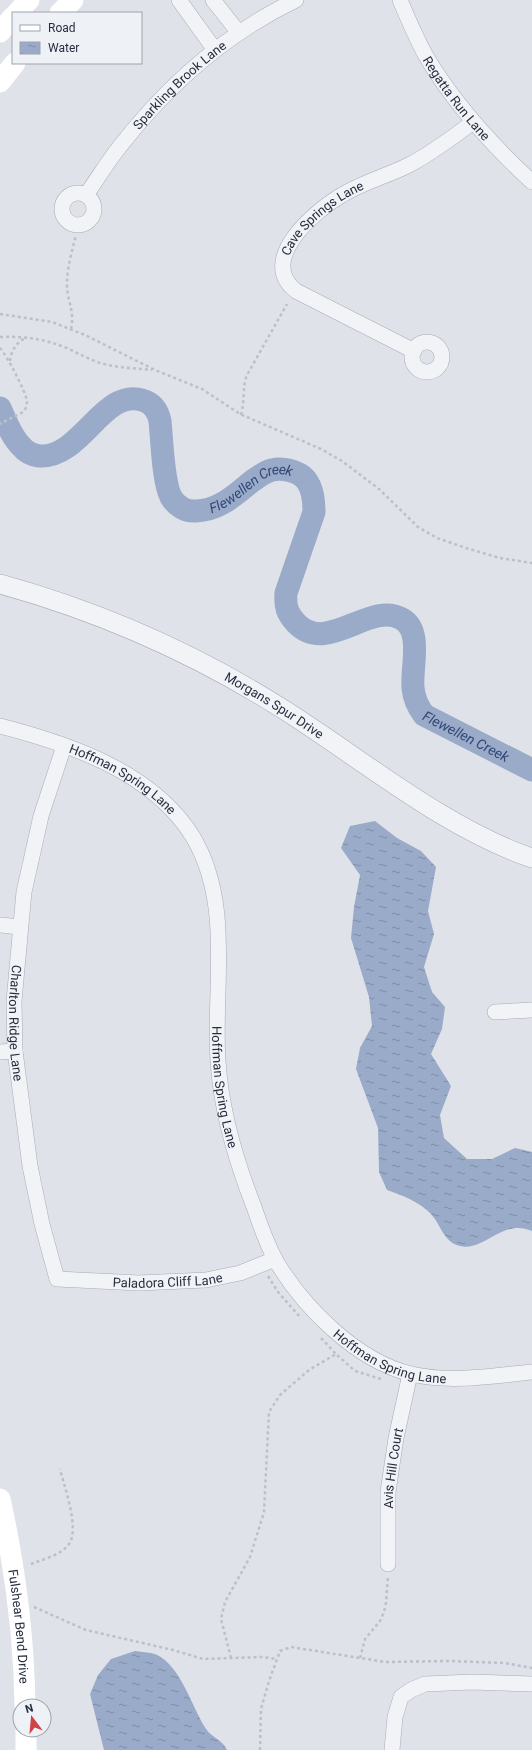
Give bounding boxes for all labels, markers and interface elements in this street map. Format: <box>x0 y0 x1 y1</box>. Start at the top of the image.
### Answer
legend <box>12 12 142 64</box>
text: Road <box>48 21 76 35</box>
street label: Sparkling Brook Lane <box>130 38 229 133</box>
text: Water <box>48 41 79 55</box>
street label: Regatta Run Lane <box>420 54 493 144</box>
street label: Cave Springs Lane <box>278 178 366 258</box>
water label: Flewellen Creek <box>207 461 296 516</box>
street label: Morgans Spur Drive <box>222 669 326 742</box>
water label: Flewellen Creek <box>420 708 513 766</box>
street label: Hoffman Spring Lane <box>67 741 179 817</box>
street label: Charlton Ridge Lane <box>6 964 26 1082</box>
street label: Hoffman Spring Lane <box>209 1026 240 1150</box>
street label: Paladora Cliff Lane <box>112 1270 224 1291</box>
street label: Hoffman Spring Lane <box>330 1326 447 1386</box>
street label: Avis Hill Court <box>381 1426 406 1509</box>
street label: Fulshear Bend Drive <box>5 1568 31 1684</box>
north arrow <box>12 1698 52 1738</box>
text: N <box>24 1701 35 1716</box>

